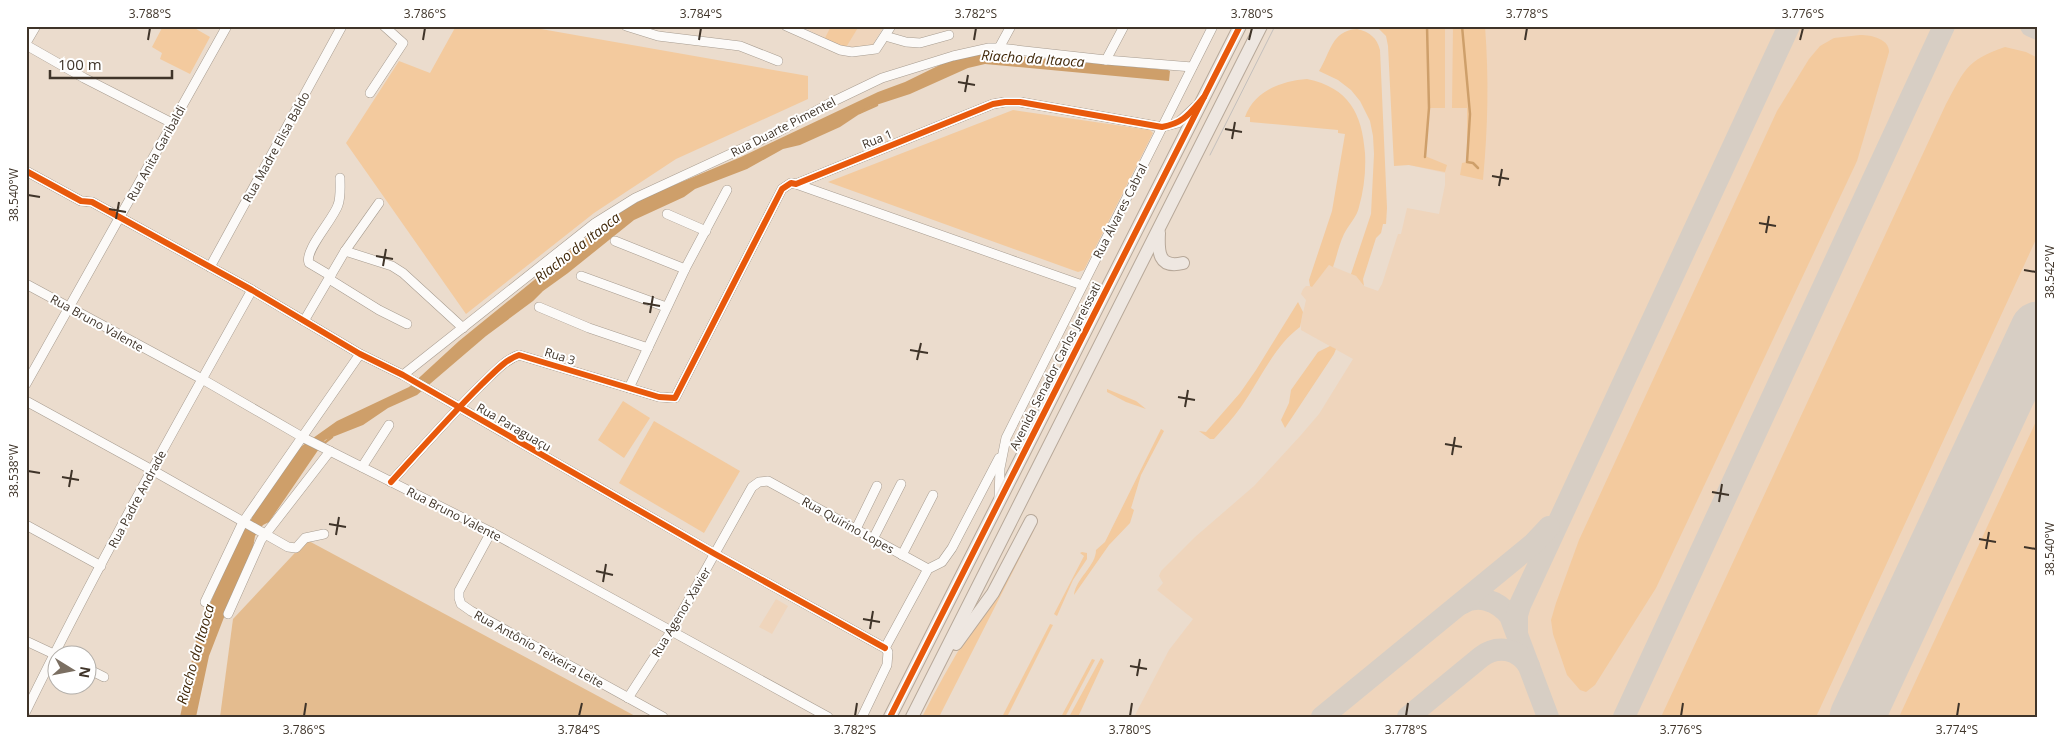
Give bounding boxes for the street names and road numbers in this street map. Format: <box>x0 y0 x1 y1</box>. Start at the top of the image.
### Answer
street label: Rua Madre Elisa Baldo <box>238 88 314 206</box>
street label: Rua Duarte Pimentel <box>728 93 838 161</box>
street label: Rua Anita Garibaldi <box>123 102 189 204</box>
street label: Rua 1 <box>859 125 895 153</box>
street label: Rua Álvares Cabral <box>1089 161 1151 261</box>
street label: Avenida Senador Carlos Jereissati <box>1005 279 1105 453</box>
street label: Rua Bruno Valente <box>47 290 147 356</box>
street label: Rua 3 <box>542 343 578 369</box>
street label: Rua Paraguaçu <box>474 399 554 455</box>
street label: Rua Padre Andrade <box>104 447 170 551</box>
street label: Rua Bruno Valente <box>404 483 505 545</box>
street label: Rua Quirino Lopes <box>799 493 897 558</box>
street label: Rua Agenor Xavier <box>647 564 715 660</box>
street label: Rua Antônio Teixeira Leite <box>471 606 607 692</box>

